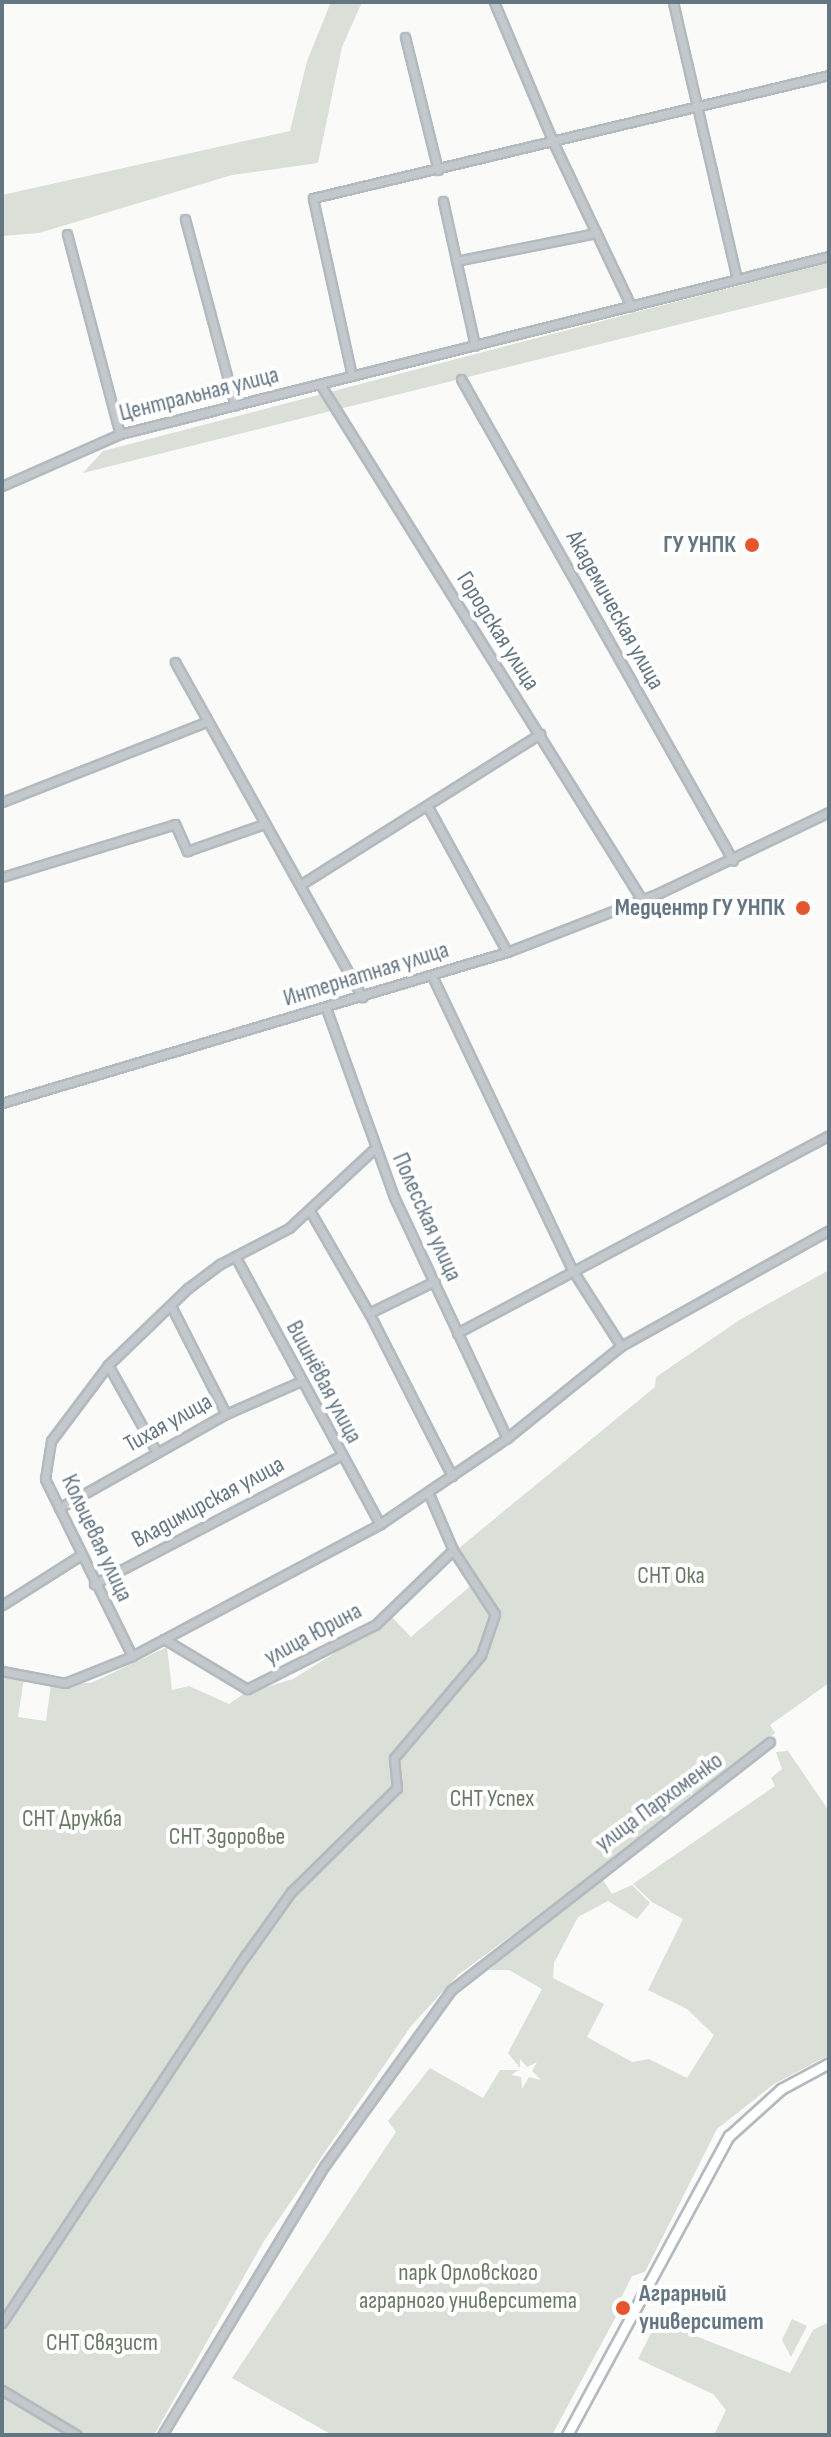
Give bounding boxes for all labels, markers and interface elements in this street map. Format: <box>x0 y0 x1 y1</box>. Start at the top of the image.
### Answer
street label: Центральная улица <box>116 360 282 428</box>
street label: Академическая улица <box>559 526 671 694</box>
place label: ГУ УНПК <box>663 531 736 559</box>
marker: ГУ УНПК <box>743 536 761 554</box>
street label: Городская улица <box>450 566 546 696</box>
place label: Медцентр ГУ УНПК <box>615 894 785 922</box>
marker: Медцентр ГУ УНПК <box>792 897 814 919</box>
street label: Интернатная улица <box>280 935 452 1013</box>
street label: Полесская улица <box>386 1148 468 1286</box>
street label: Вишнёвая улица <box>280 1316 368 1448</box>
street label: Тихая улица <box>119 1387 217 1459</box>
street label: Владимирская улица <box>127 1450 289 1554</box>
street label: Кольцевая улица <box>55 1470 139 1606</box>
park label: СНТ Ока <box>637 1562 705 1590</box>
street label: улица Юрина <box>259 1596 367 1672</box>
street label: улица Пархоменко <box>590 1746 728 1858</box>
park label: СНТ Успех <box>450 1785 534 1813</box>
park label: СНТ Дружба <box>22 1805 122 1833</box>
park label: СНТ Здоровье <box>169 1823 285 1851</box>
park label: парк Орловского аграрного университета <box>359 2259 577 2315</box>
place label: Аграрный университет <box>639 2280 764 2336</box>
marker: Аграрный университет <box>614 2299 632 2317</box>
park label: СНТ Связист <box>46 2329 158 2357</box>

